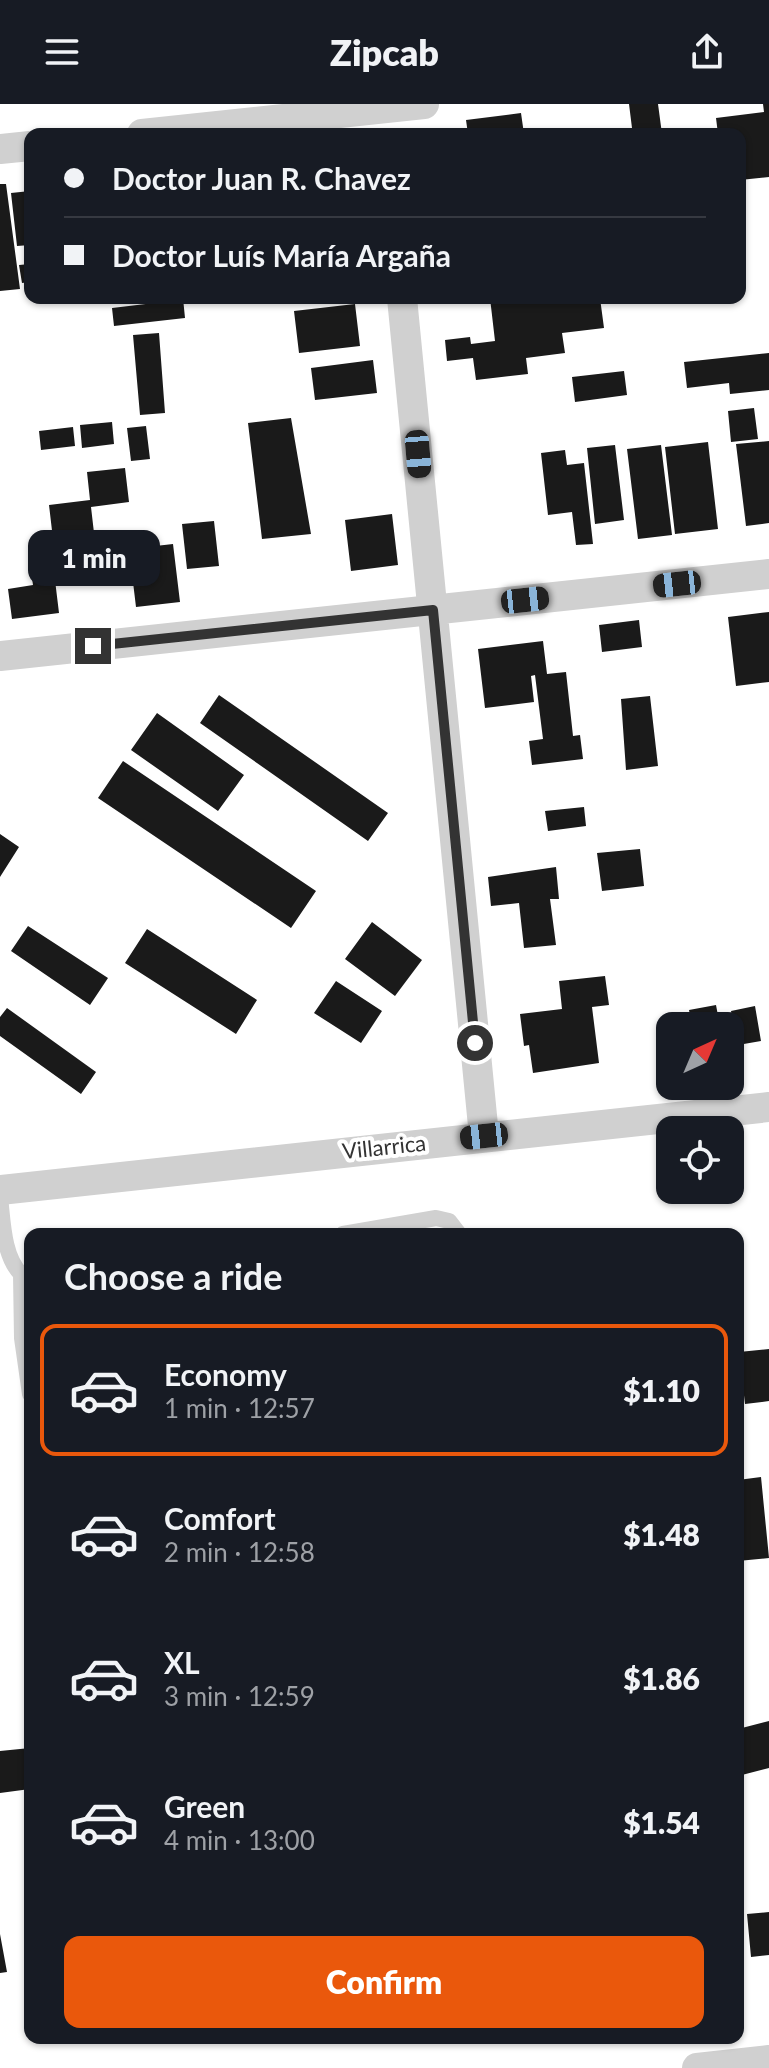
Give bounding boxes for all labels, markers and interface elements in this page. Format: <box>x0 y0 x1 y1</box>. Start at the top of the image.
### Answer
icon: menu <box>40 30 84 74</box>
text: Zipcab <box>330 30 439 74</box>
icon: share <box>685 30 729 74</box>
text: Doctor Juan R. Chavez <box>112 160 411 196</box>
text: Doctor Luís María Argaña <box>112 237 451 273</box>
car <box>404 429 432 479</box>
callout: 1 min <box>27 530 159 586</box>
text: 1 min <box>62 542 126 574</box>
car <box>652 570 702 598</box>
car <box>500 586 550 614</box>
route end <box>75 628 111 664</box>
north arrow <box>656 1012 744 1100</box>
map controls <box>656 1012 744 1204</box>
route start <box>457 1025 493 1061</box>
button: locate <box>656 1116 744 1204</box>
car <box>459 1122 509 1150</box>
street label: Villarrica <box>341 1129 427 1164</box>
text: Choose a ride <box>64 1254 283 1298</box>
icon: car <box>68 1354 140 1426</box>
text: Economy <box>164 1356 287 1392</box>
text: $1.10 <box>623 1372 700 1408</box>
text: 1 min · 12:57 <box>164 1392 315 1424</box>
icon: car <box>68 1498 140 1570</box>
text: Comfort <box>164 1500 276 1536</box>
text: $1.48 <box>623 1516 700 1552</box>
text: 2 min · 12:58 <box>164 1536 315 1568</box>
icon: car <box>68 1642 140 1714</box>
text: XL <box>164 1644 200 1680</box>
text: $1.86 <box>623 1660 700 1696</box>
text: 3 min · 12:59 <box>164 1680 315 1712</box>
icon: car <box>68 1786 140 1858</box>
text: Green <box>164 1788 245 1824</box>
text: $1.54 <box>623 1804 700 1840</box>
text: 4 min · 13:00 <box>164 1824 315 1856</box>
button: Confirm <box>64 1936 704 2028</box>

